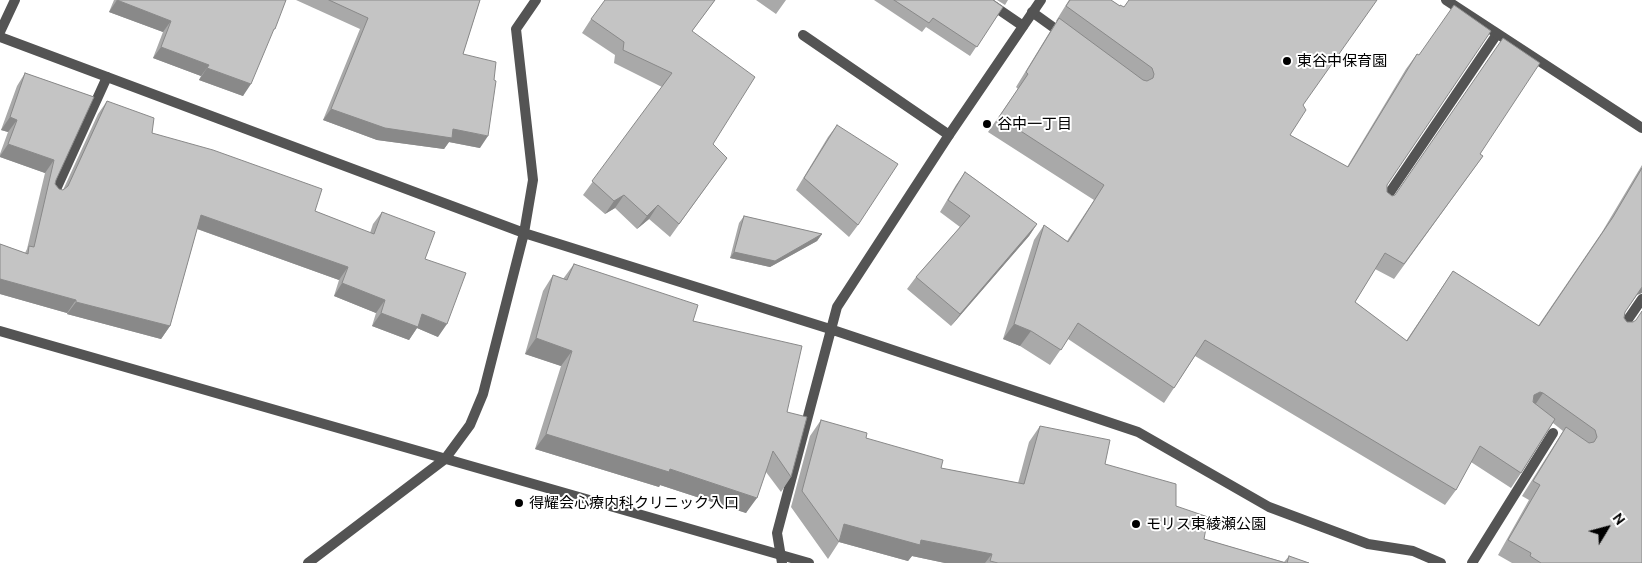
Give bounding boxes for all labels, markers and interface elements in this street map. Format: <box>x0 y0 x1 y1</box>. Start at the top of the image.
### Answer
place label: 東谷中保育園 <box>1297 52 1387 70</box>
marker: 東谷中保育園 <box>1281 55 1293 67</box>
place label: 谷中一丁目 <box>997 115 1072 133</box>
marker: 谷中一丁目 <box>981 118 993 130</box>
place label: 得耀会心療内科クリニック入口 <box>529 494 739 512</box>
marker: 得耀会心療内科クリニック入口 <box>513 497 525 509</box>
north arrow <box>1582 503 1632 553</box>
text: N <box>1609 510 1629 528</box>
place label: モリス東綾瀬公園 <box>1146 515 1266 533</box>
marker: モリス東綾瀬公園 <box>1130 518 1142 530</box>

